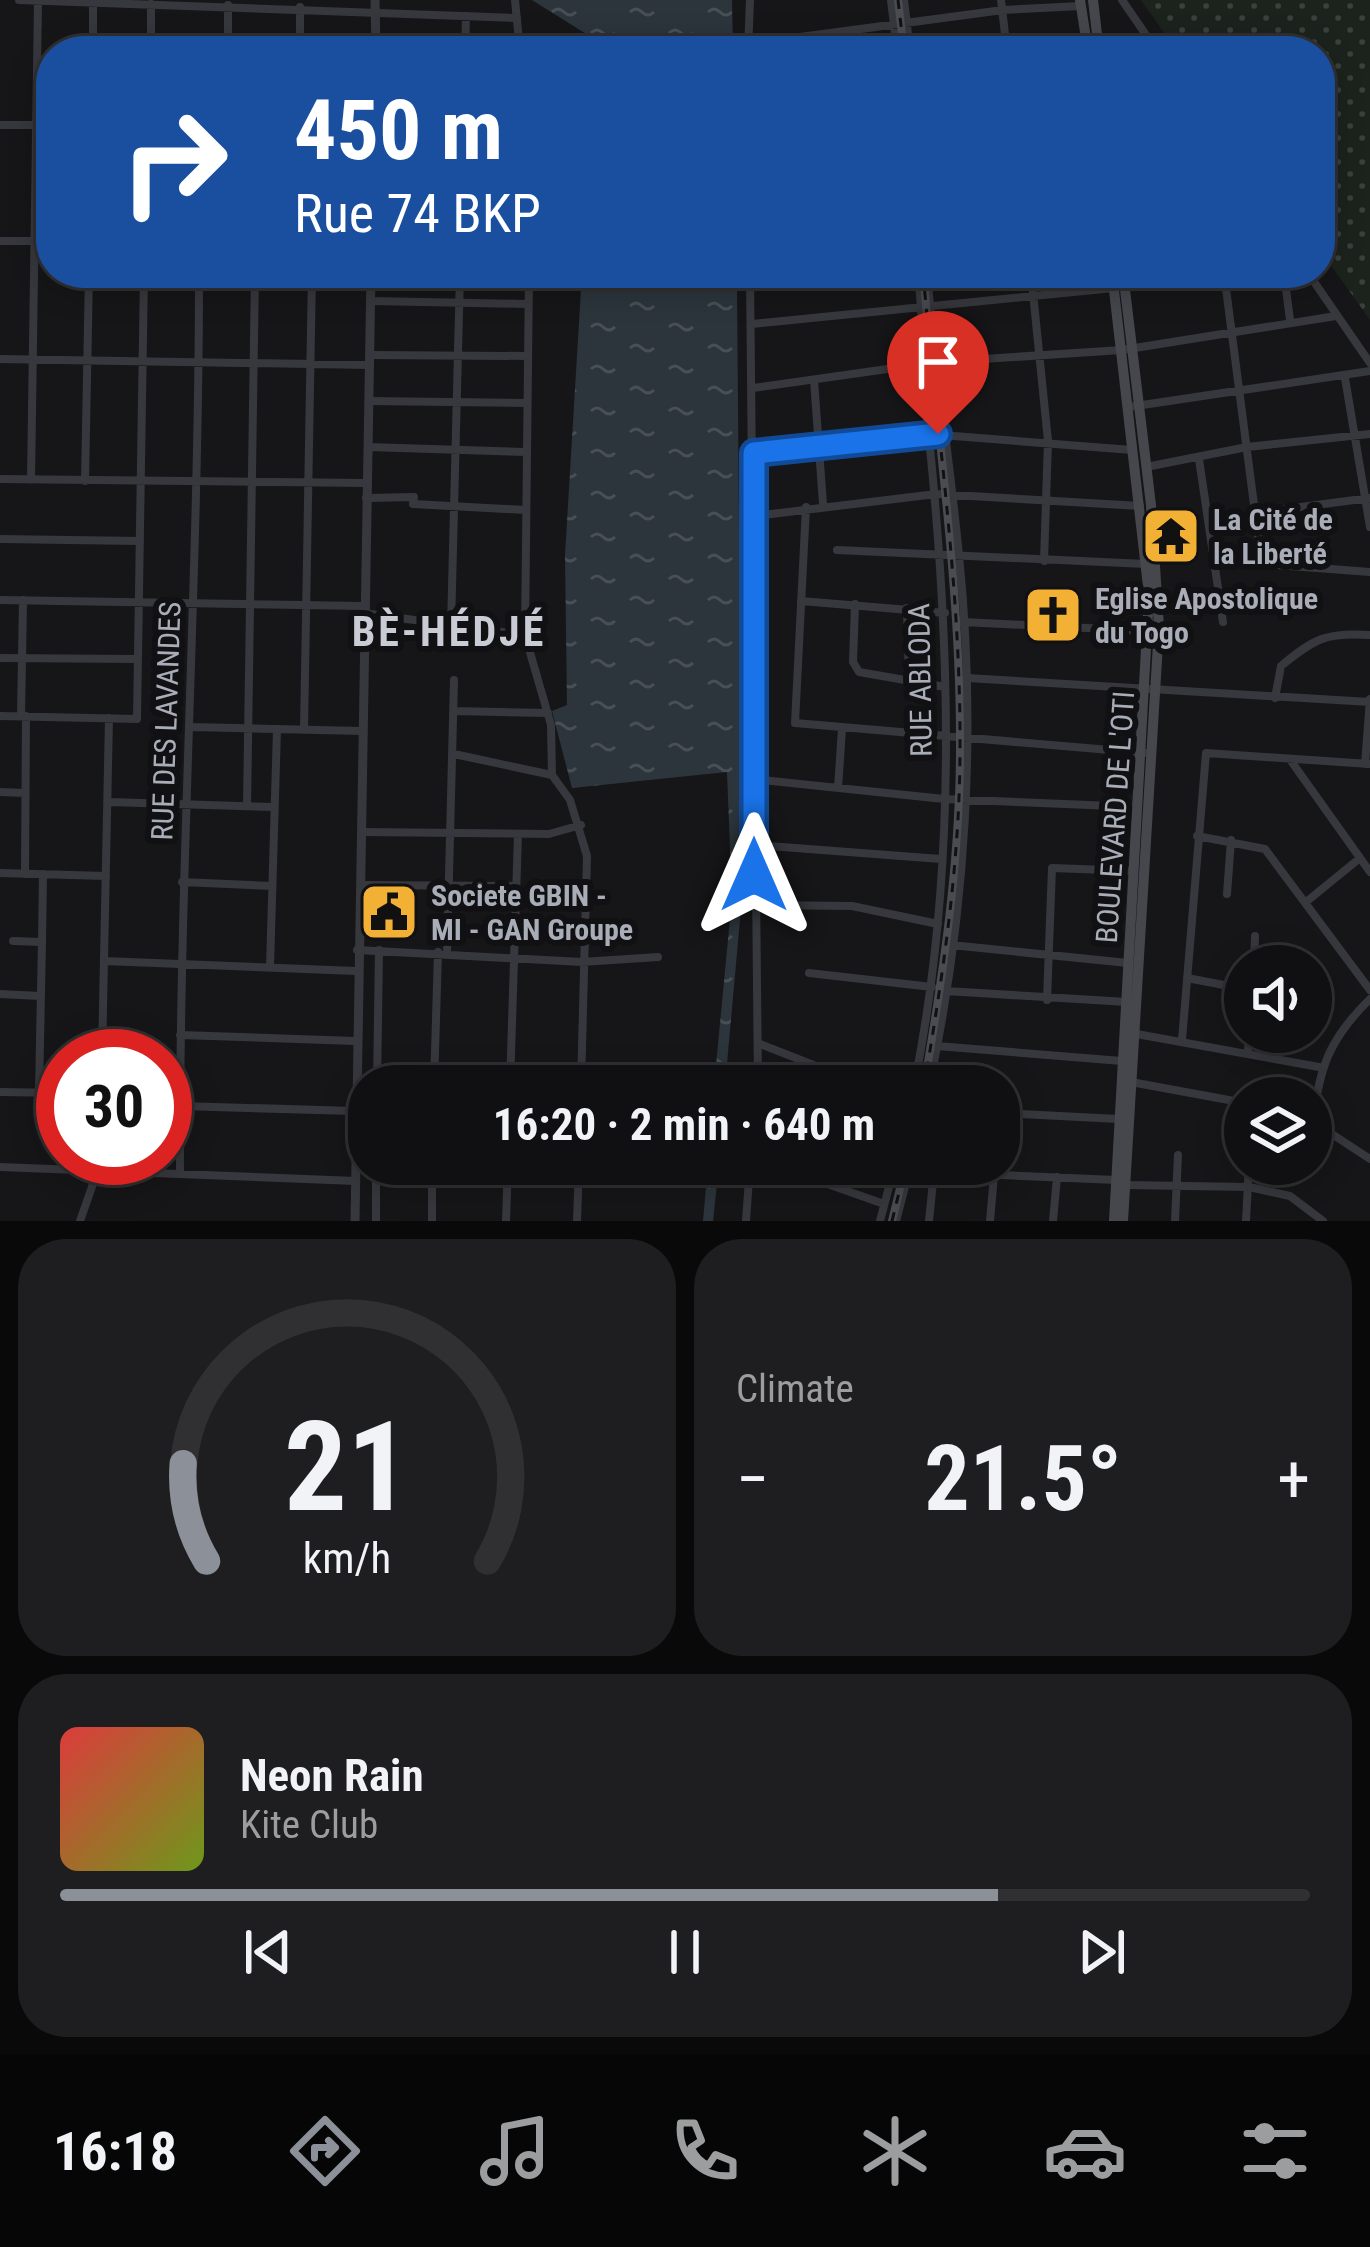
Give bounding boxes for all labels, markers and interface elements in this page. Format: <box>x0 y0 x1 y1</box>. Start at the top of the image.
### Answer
text: 450 m <box>294 81 503 180</box>
icon: right <box>96 84 252 240</box>
text: Rue 74 BKP <box>294 182 541 245</box>
pin <box>887 311 989 434</box>
icon: arrive <box>905 329 971 395</box>
place label: La Cité de la Liberté <box>1213 502 1333 571</box>
temple icon: La Cité de la Liberté <box>1140 505 1202 567</box>
place label: Eglise Apostolique du Togo <box>1095 581 1318 650</box>
church icon: Eglise Apostolique du Togo <box>1022 584 1084 646</box>
street label: RUE DES LAVANDES <box>144 601 188 841</box>
street label: RUE ABLODA <box>901 603 939 757</box>
district label: BÈ-HÉDJÉ <box>352 607 546 656</box>
street label: BOULEVARD DE L'OTI <box>1089 690 1141 944</box>
position arrow <box>691 812 817 938</box>
place label: Societe GBIN - MI - GAN Groupe <box>431 878 633 947</box>
public building icon: Societe GBIN - MI - GAN Groupe <box>358 881 420 943</box>
map controls <box>1224 945 1332 1185</box>
button: sound <box>1224 945 1332 1053</box>
speed limit sign: 30 <box>36 1029 192 1185</box>
button: layers <box>1224 1077 1332 1185</box>
text: 16:20 · 2 min · 640 m <box>493 1098 875 1151</box>
text: Climate <box>736 1366 854 1412</box>
text: 21 <box>284 1394 410 1540</box>
text: 21.5° <box>924 1427 1122 1532</box>
text: − <box>736 1441 769 1518</box>
text: + <box>1277 1441 1310 1518</box>
text: km/h <box>303 1532 391 1582</box>
text: Neon Rain <box>240 1749 424 1802</box>
text: Kite Club <box>240 1802 378 1848</box>
icon: previous <box>235 1919 301 1985</box>
icon: pause <box>652 1919 718 1985</box>
icon: next <box>1069 1919 1135 1985</box>
icon: directions <box>283 2109 367 2193</box>
icon: music <box>473 2109 557 2193</box>
icon: phone <box>663 2109 747 2193</box>
icon: climate <box>853 2109 937 2193</box>
icon: car <box>1043 2109 1127 2193</box>
icon: filters <box>1233 2109 1317 2193</box>
text: 16:18 <box>53 2120 177 2183</box>

